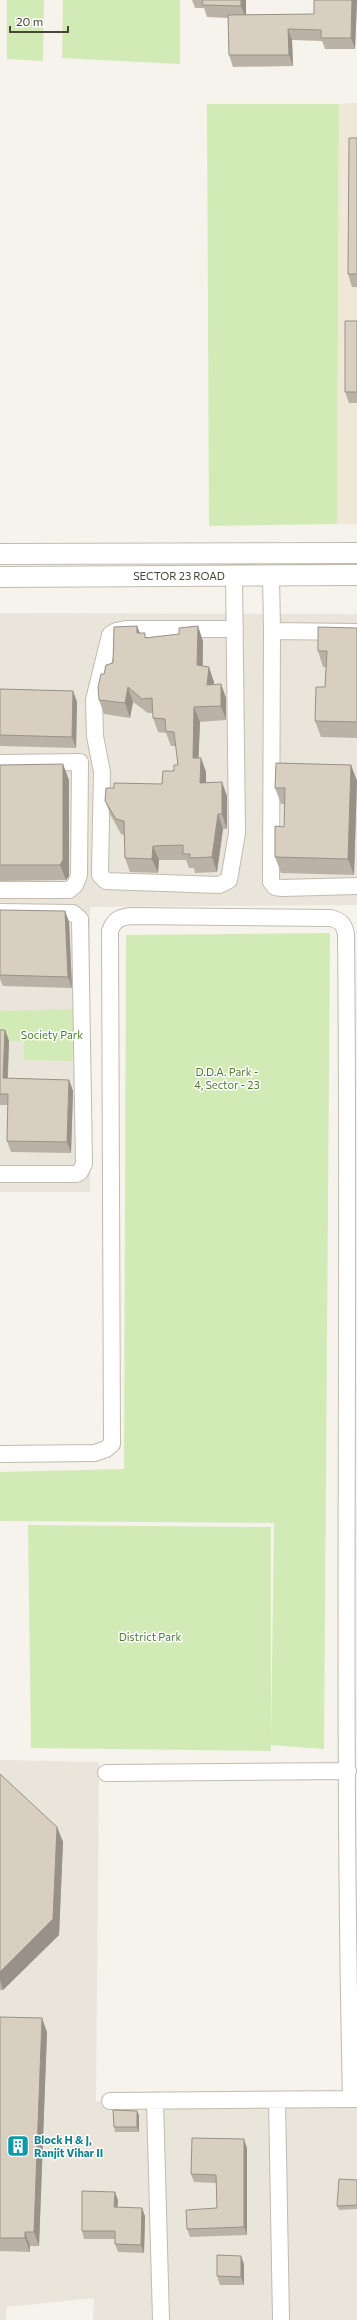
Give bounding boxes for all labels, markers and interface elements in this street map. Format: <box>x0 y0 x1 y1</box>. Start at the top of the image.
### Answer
scale bar <box>10 8 68 34</box>
text: 20 m <box>16 14 43 28</box>
street label: SECTOR 23 ROAD <box>133 569 225 582</box>
park label: Society Park <box>21 1028 83 1041</box>
park label: D.D.A. Park - 4, Sector - 23 <box>194 1065 260 1091</box>
park label: District Park <box>119 1630 181 1643</box>
building icon: Block H & J, Ranjit Vihar II <box>5 2133 31 2159</box>
place label: Block H & J, Ranjit Vihar II <box>34 2133 103 2159</box>

